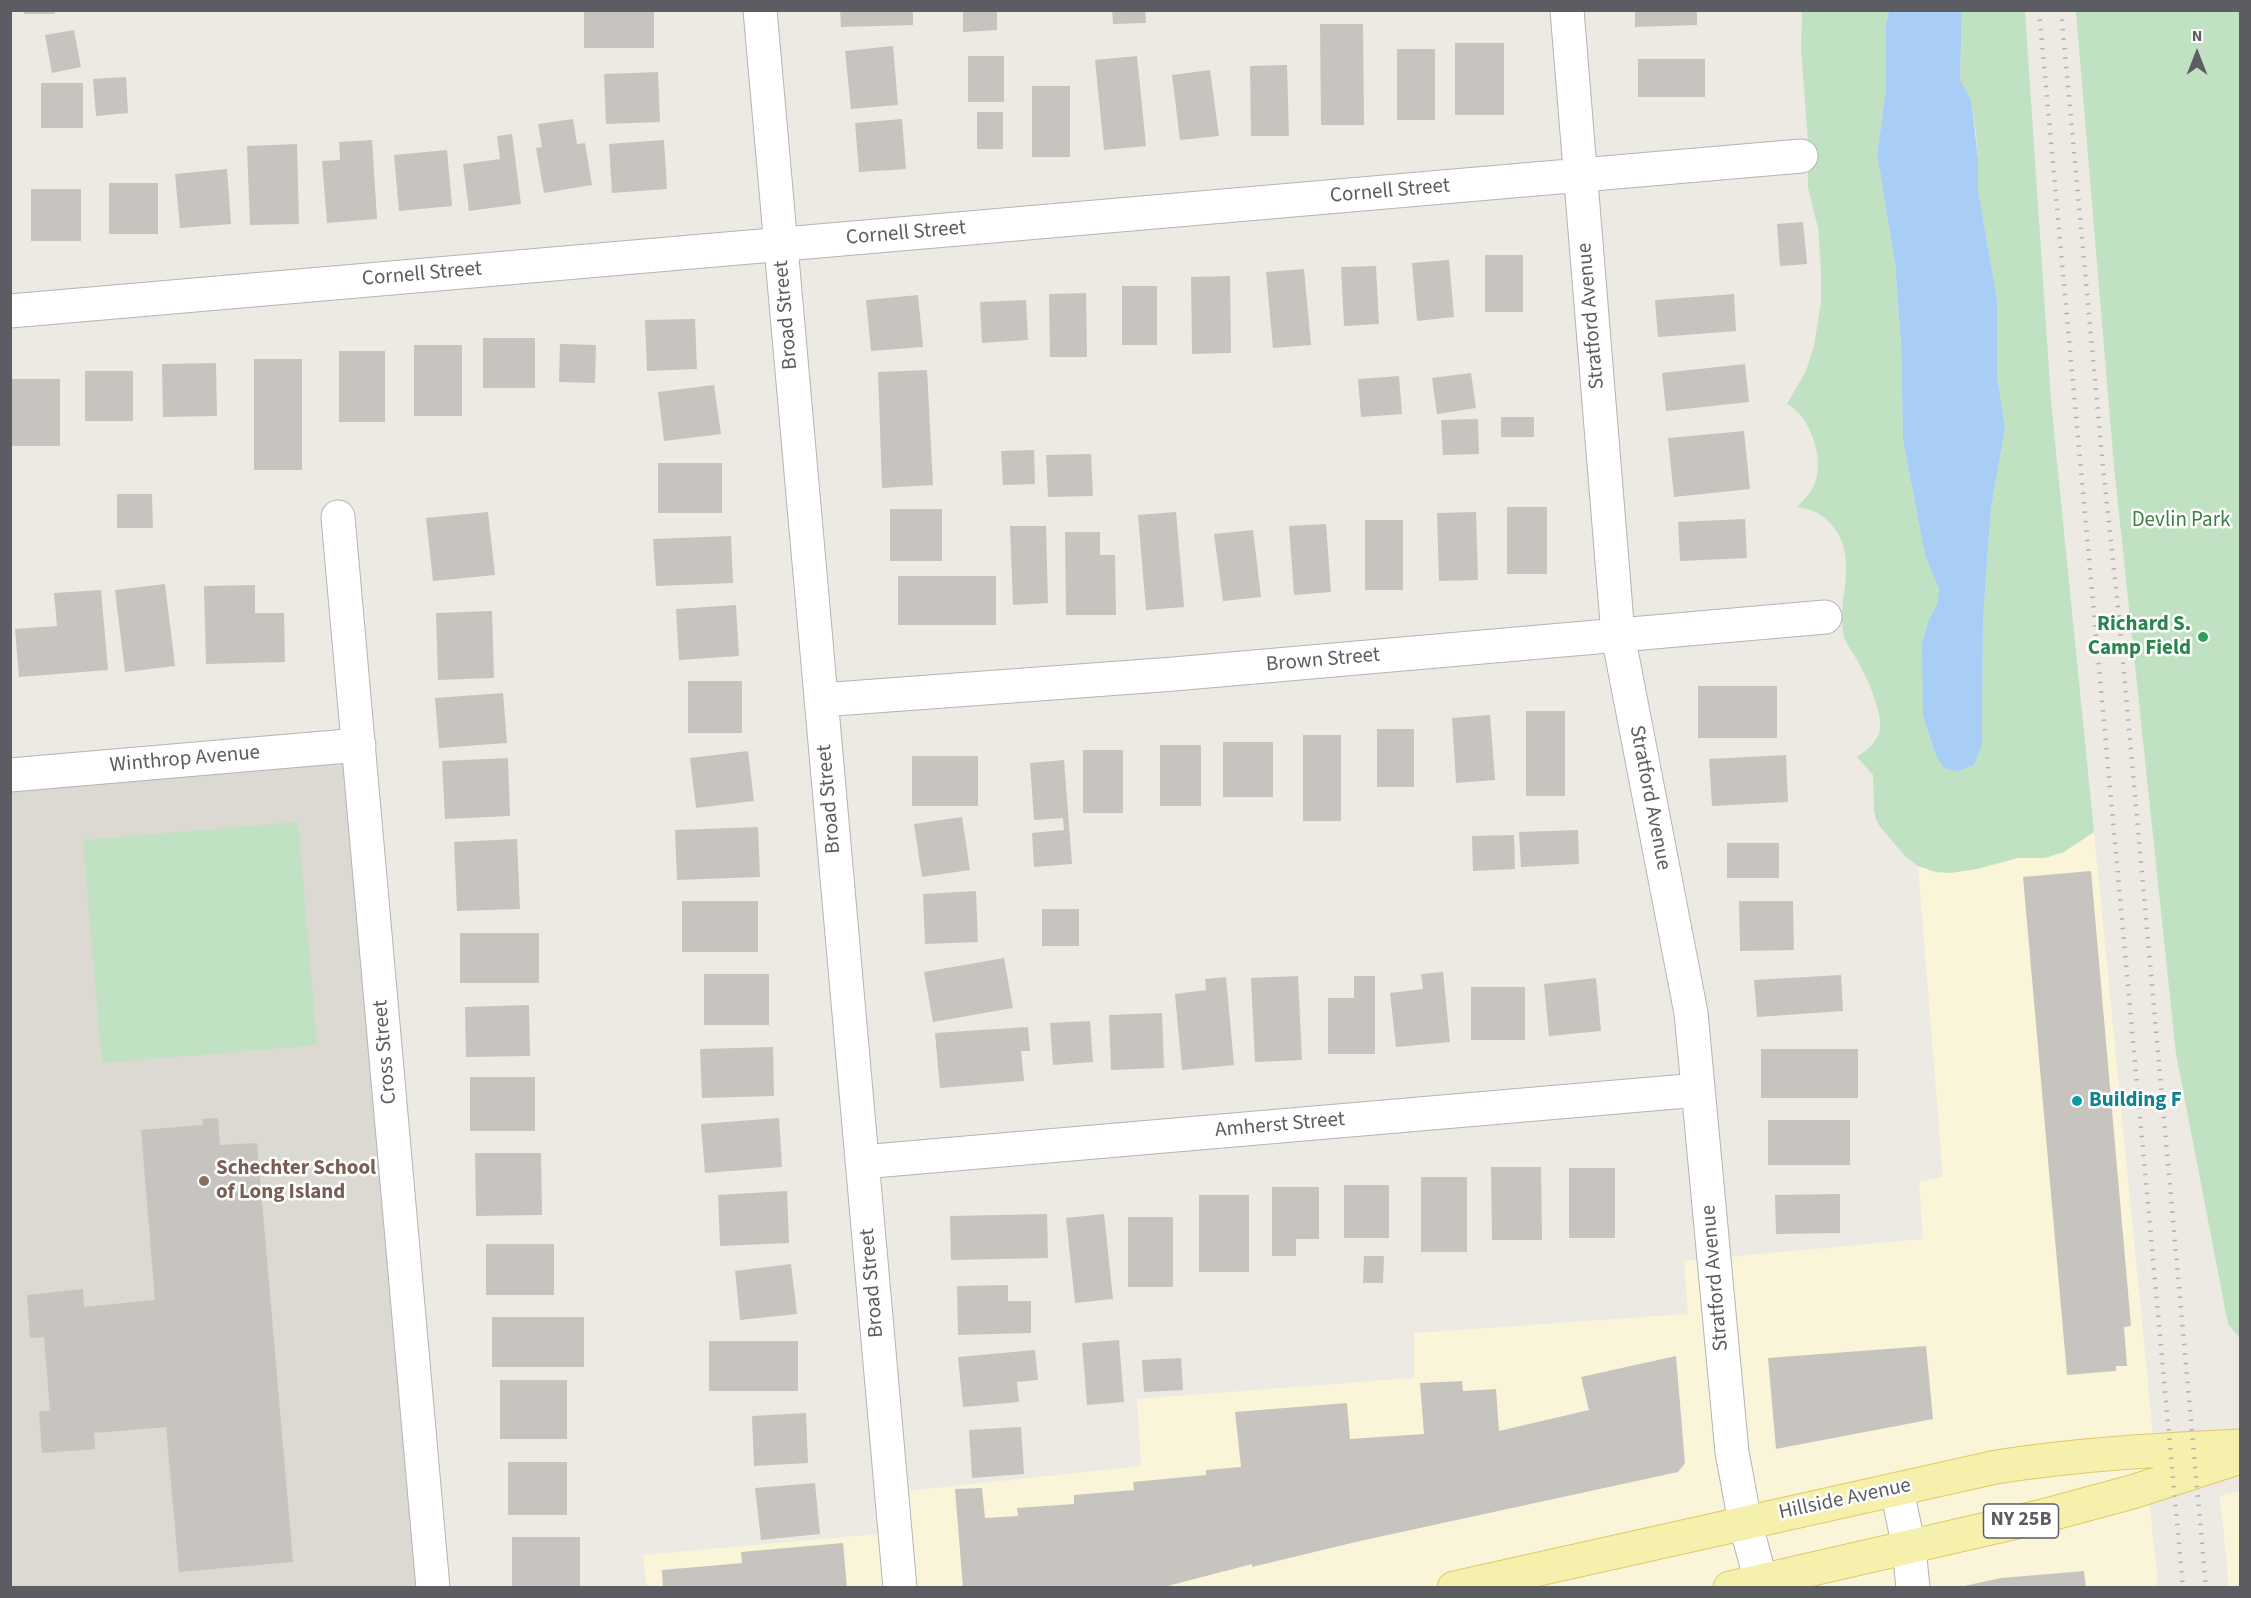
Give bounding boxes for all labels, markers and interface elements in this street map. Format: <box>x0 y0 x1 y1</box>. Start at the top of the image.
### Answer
north arrow <box>2167 24 2227 84</box>
text: N <box>2192 25 2202 47</box>
street label: Cornell Street <box>1329 174 1451 210</box>
street label: Cornell Street <box>845 216 967 252</box>
street label: Stratford Avenue <box>1573 242 1611 390</box>
street label: Cornell Street <box>361 257 483 293</box>
street label: Broad Street <box>770 259 804 371</box>
park label: Devlin Park <box>2132 508 2230 534</box>
place label: Richard S. Camp Field <box>2088 612 2191 662</box>
marker: Richard S. Camp Field <box>2196 630 2210 644</box>
street label: Brown Street <box>1265 643 1381 679</box>
street label: Stratford Avenue <box>1623 724 1675 872</box>
street label: Winthrop Avenue <box>109 741 261 779</box>
street label: Broad Street <box>813 743 847 855</box>
street label: Cross Street <box>369 999 403 1105</box>
place label: Building F <box>2089 1088 2182 1114</box>
marker: Building F <box>2070 1094 2084 1108</box>
street label: Amherst Street <box>1214 1108 1346 1144</box>
place label: Schechter School of Long Island <box>216 1156 376 1206</box>
marker: Schechter School of Long Island <box>197 1174 211 1188</box>
street label: Stratford Avenue <box>1697 1204 1735 1352</box>
street label: Broad Street <box>856 1227 890 1339</box>
street label: Hillside Avenue <box>1777 1474 1913 1526</box>
road number: NY 25B <box>1984 1504 2058 1538</box>

